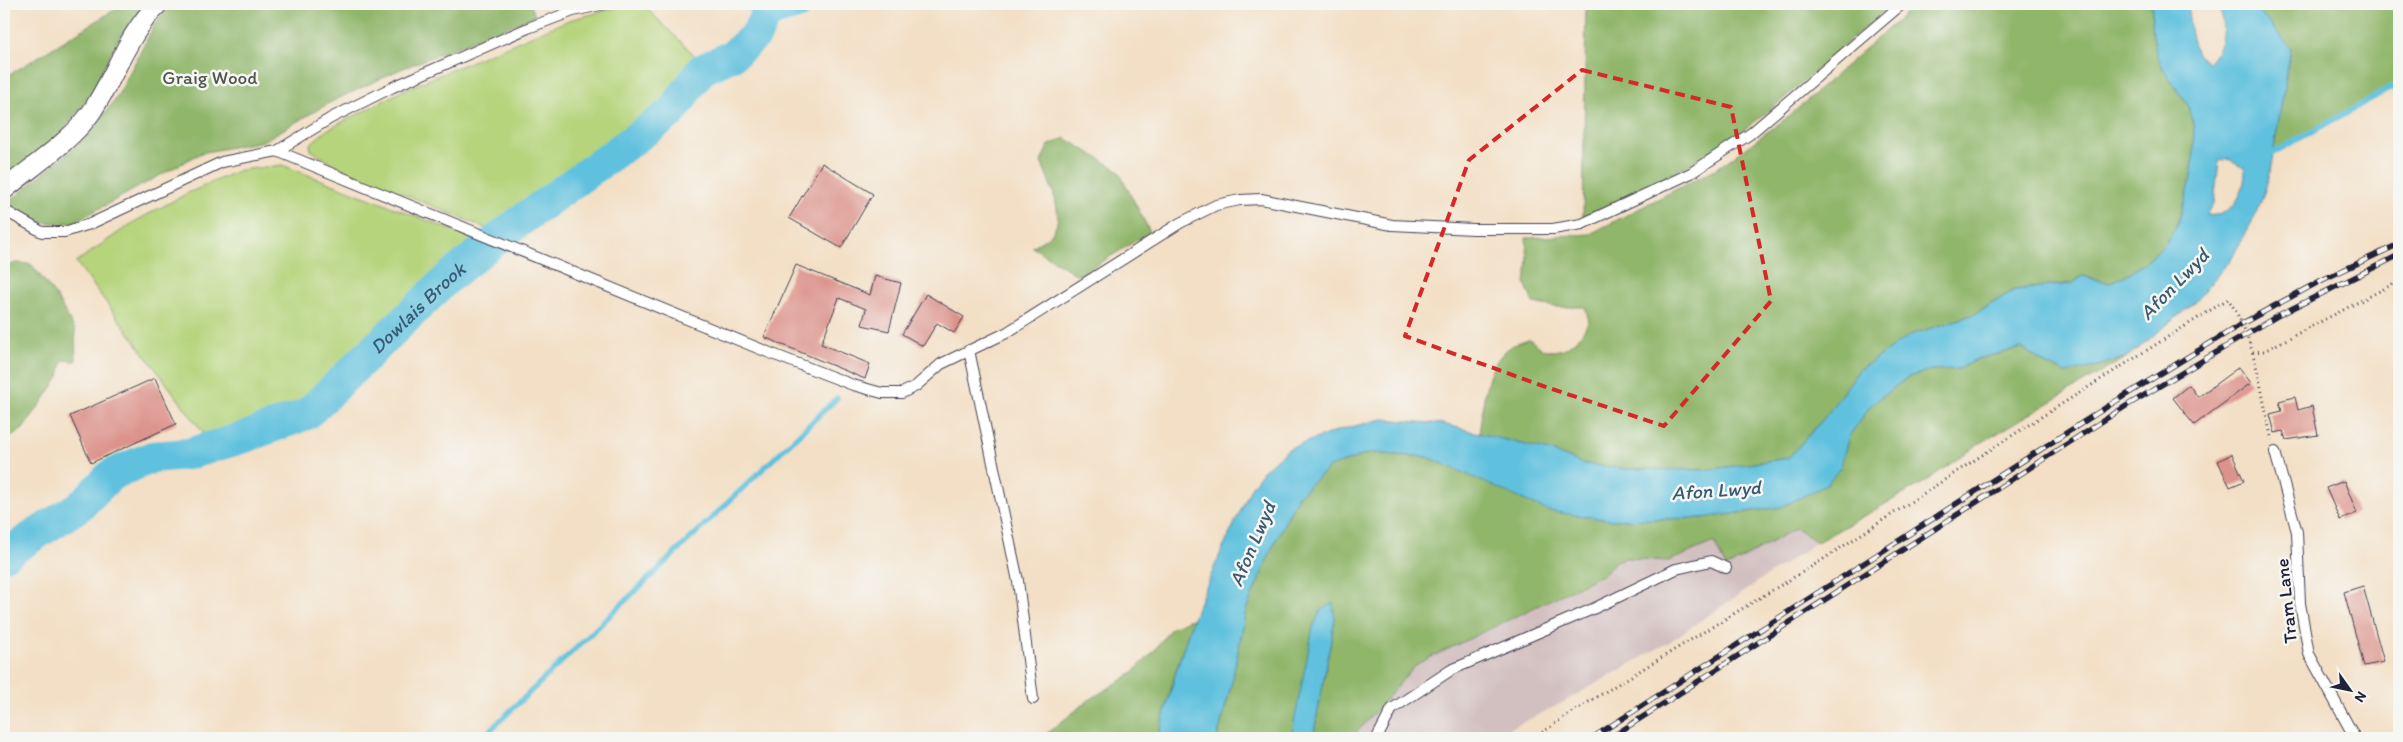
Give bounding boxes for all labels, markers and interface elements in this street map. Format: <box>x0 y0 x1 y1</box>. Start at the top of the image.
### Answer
park label: Graig Wood <box>162 66 258 89</box>
water label: Afon Lwyd <box>2134 242 2215 324</box>
water label: Dowlais Brook <box>365 256 471 359</box>
water label: Afon Lwyd <box>1671 475 1764 505</box>
water label: Afon Lwyd <box>1224 496 1281 590</box>
street label: Tram Lane <box>2270 557 2302 645</box>
north arrow <box>2326 664 2376 714</box>
text: N <box>2351 688 2370 705</box>

